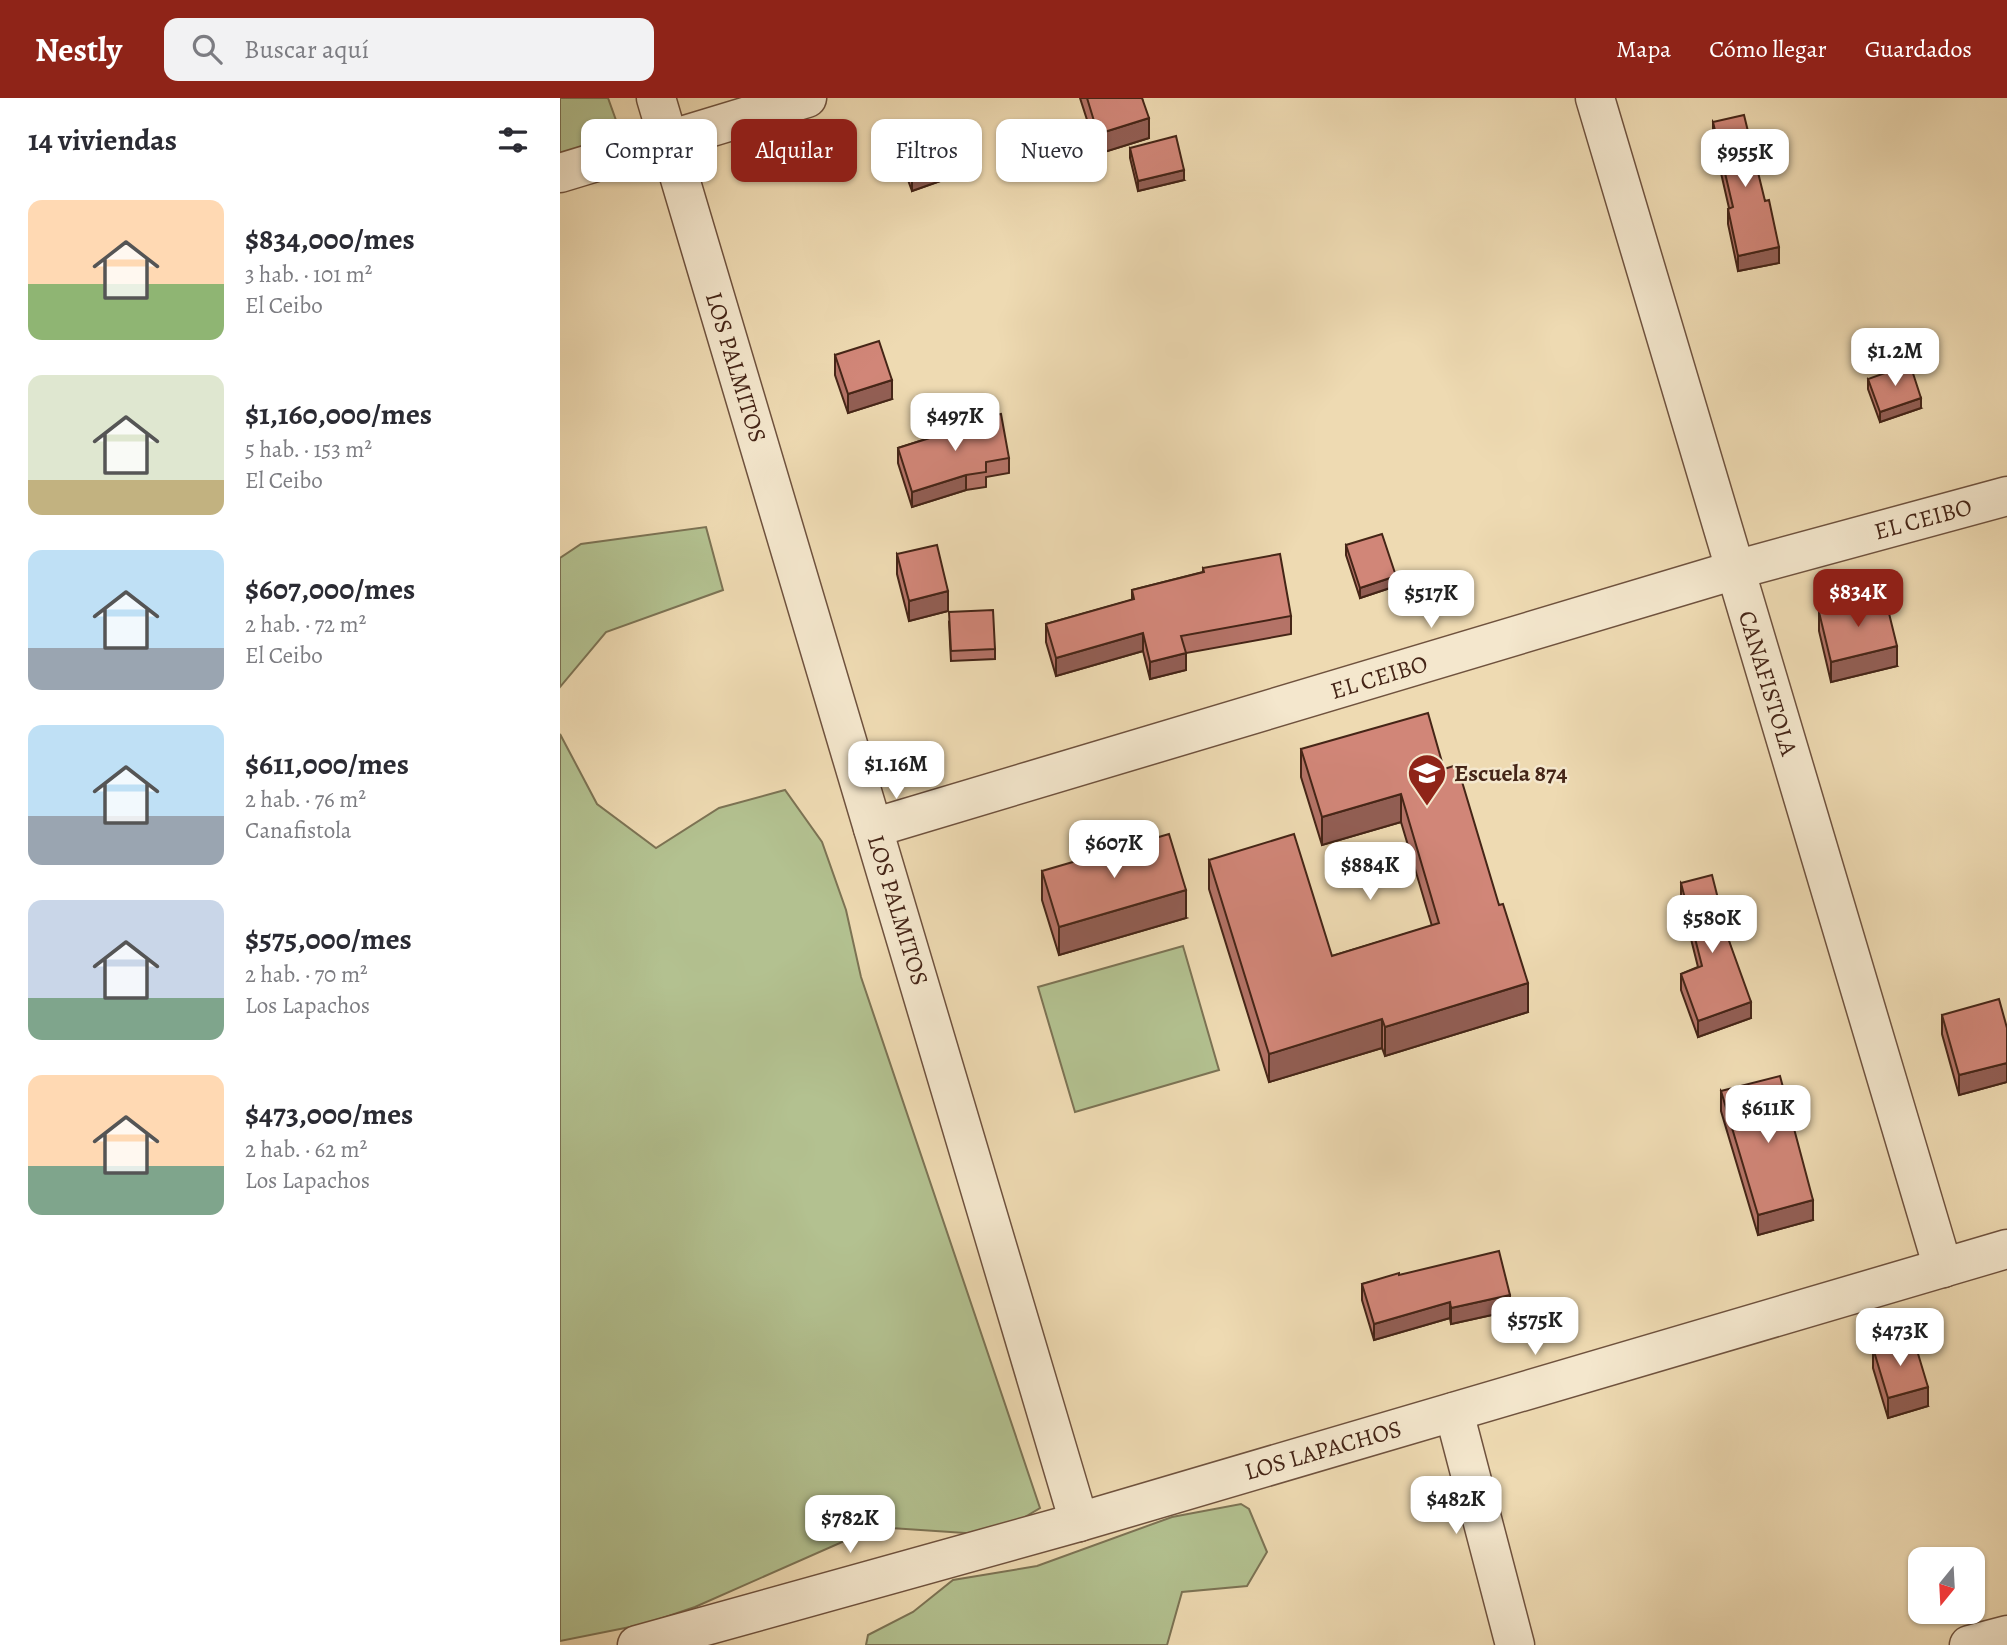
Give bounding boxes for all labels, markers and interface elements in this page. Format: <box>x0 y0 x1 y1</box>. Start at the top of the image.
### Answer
search box <box>164 18 654 81</box>
text: Nestly <box>35 27 122 72</box>
icon: search <box>188 30 226 68</box>
text: Buscar aquí <box>244 32 369 67</box>
text: Mapa <box>1616 33 1671 65</box>
text: Cómo llegar <box>1709 33 1827 65</box>
text: Guardados <box>1865 33 1972 65</box>
chip: Comprar <box>581 119 717 182</box>
chip: Alquilar <box>731 119 857 182</box>
chip: Filtros <box>871 119 982 182</box>
chip: Nuevo <box>996 119 1107 182</box>
text: 14 viviendas <box>28 120 177 160</box>
icon: filters <box>494 121 532 159</box>
pin: $955K <box>1696 130 1794 189</box>
text: $955K <box>1717 136 1773 167</box>
text: $834,000/mes <box>245 219 415 259</box>
icon: home <box>84 228 168 312</box>
text: 3 hab. · 101 m² <box>245 259 372 290</box>
street label: LOS PALMITOS <box>698 288 774 446</box>
text: El Ceibo <box>245 290 323 321</box>
pin: $1.2M <box>1846 328 1944 388</box>
text: $1.2M <box>1867 335 1923 366</box>
text: $1,160,000/mes <box>245 394 432 434</box>
pin: $497K <box>906 394 1004 453</box>
text: $497K <box>926 400 984 431</box>
icon: home <box>84 403 168 487</box>
text: 5 hab. · 153 m² <box>245 434 372 465</box>
text: El Ceibo <box>245 465 323 496</box>
street label: EL CEIBO <box>1871 491 1975 547</box>
text: $607,000/mes <box>245 569 415 609</box>
pin: $517K <box>1382 570 1480 630</box>
pin: $834K <box>1809 570 1907 629</box>
text: $834K <box>1829 576 1887 607</box>
text: $517K <box>1404 577 1458 608</box>
icon: home <box>84 578 168 662</box>
street label: CANAFISTOLA <box>1731 607 1806 760</box>
text: 2 hab. · 72 m² <box>245 609 366 640</box>
text: El Ceibo <box>245 640 323 671</box>
street label: EL CEIBO <box>1327 647 1431 707</box>
pin: $1.16M <box>839 742 953 801</box>
text: $611,000/mes <box>245 744 409 784</box>
text: $1.16M <box>864 748 928 779</box>
school or university icon: Escuela 874 <box>1406 752 1448 807</box>
icon: home <box>84 753 168 837</box>
place label: Escuela 874 <box>1454 757 1568 789</box>
text: 2 hab. · 76 m² <box>245 784 366 815</box>
text: Canafistola <box>245 815 352 846</box>
pin: $607K <box>1065 820 1163 880</box>
text: $607K <box>1085 827 1143 858</box>
street label: LOS PALMITOS <box>860 831 936 989</box>
pin: $884K <box>1321 842 1419 902</box>
text: $884K <box>1341 849 1399 880</box>
pin: $580K <box>1663 896 1761 955</box>
text: $580K <box>1683 902 1741 933</box>
text: $575,000/mes <box>245 919 412 959</box>
icon: home <box>84 928 168 1012</box>
text: 2 hab. · 70 m² <box>245 959 368 990</box>
text: Los Lapachos <box>245 990 370 1021</box>
pin: $611K <box>1719 1086 1817 1145</box>
text: $611K <box>1741 1092 1795 1123</box>
text: $473,000/mes <box>245 1094 413 1134</box>
icon: home <box>84 1103 168 1187</box>
text: 2 hab. · 62 m² <box>245 1134 367 1165</box>
text: Los Lapachos <box>245 1165 370 1196</box>
pin: $575K <box>1486 1298 1584 1357</box>
text: $575K <box>1507 1304 1563 1335</box>
pin: $473K <box>1851 1308 1949 1368</box>
text: $473K <box>1872 1315 1928 1346</box>
street label: LOS LAPACHOS <box>1241 1412 1405 1488</box>
pin: $482K <box>1407 1476 1505 1536</box>
text: $482K <box>1427 1483 1485 1514</box>
pin: $782K <box>801 1496 899 1555</box>
text: $782K <box>821 1502 879 1533</box>
north arrow <box>1908 1547 1984 1624</box>
map controls <box>1908 1547 1985 1624</box>

